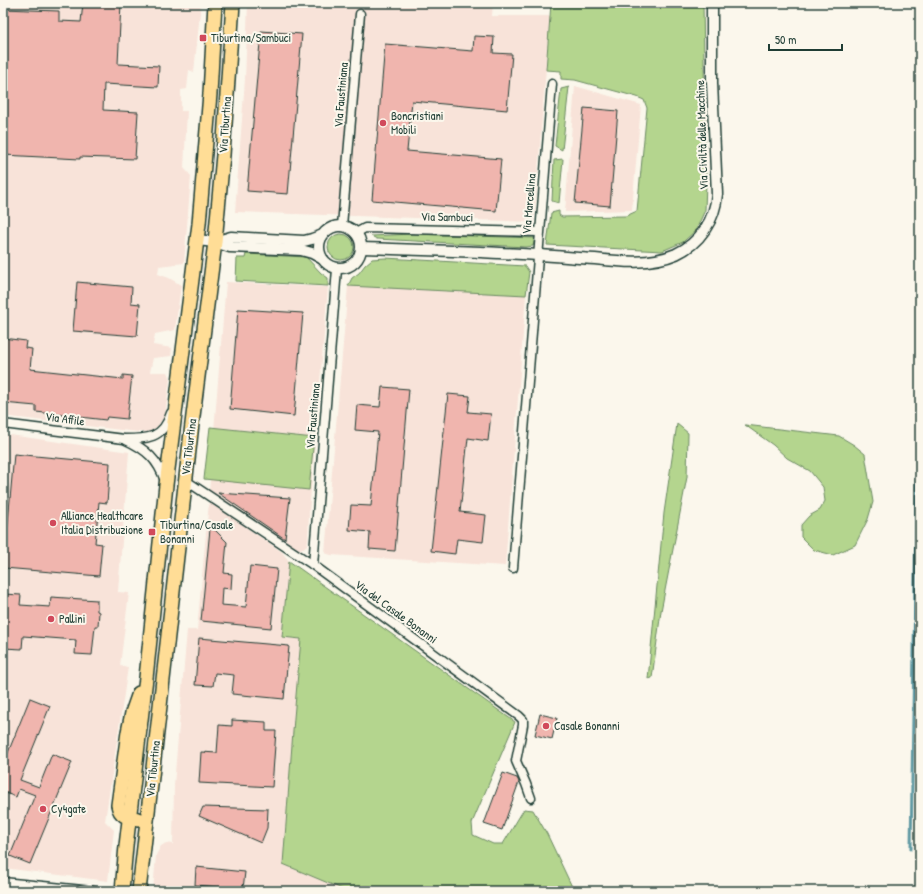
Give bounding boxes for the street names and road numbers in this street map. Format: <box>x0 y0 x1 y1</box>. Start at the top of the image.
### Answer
street label: Via Faustiniana <box>329 61 352 128</box>
street label: Via Civiltà delle Macchine <box>691 80 712 190</box>
street label: Via Tiburtina <box>214 96 235 154</box>
street label: Via Marcellina <box>517 173 540 235</box>
street label: Via Sambuci <box>421 208 473 225</box>
street label: Via Faustiniana <box>301 382 324 449</box>
street label: Via Affile <box>44 407 86 430</box>
street label: Via Tiburtina <box>177 418 200 476</box>
street label: Via del Casale Bonanni <box>352 576 441 647</box>
street label: Via Tiburtina <box>141 740 164 798</box>

